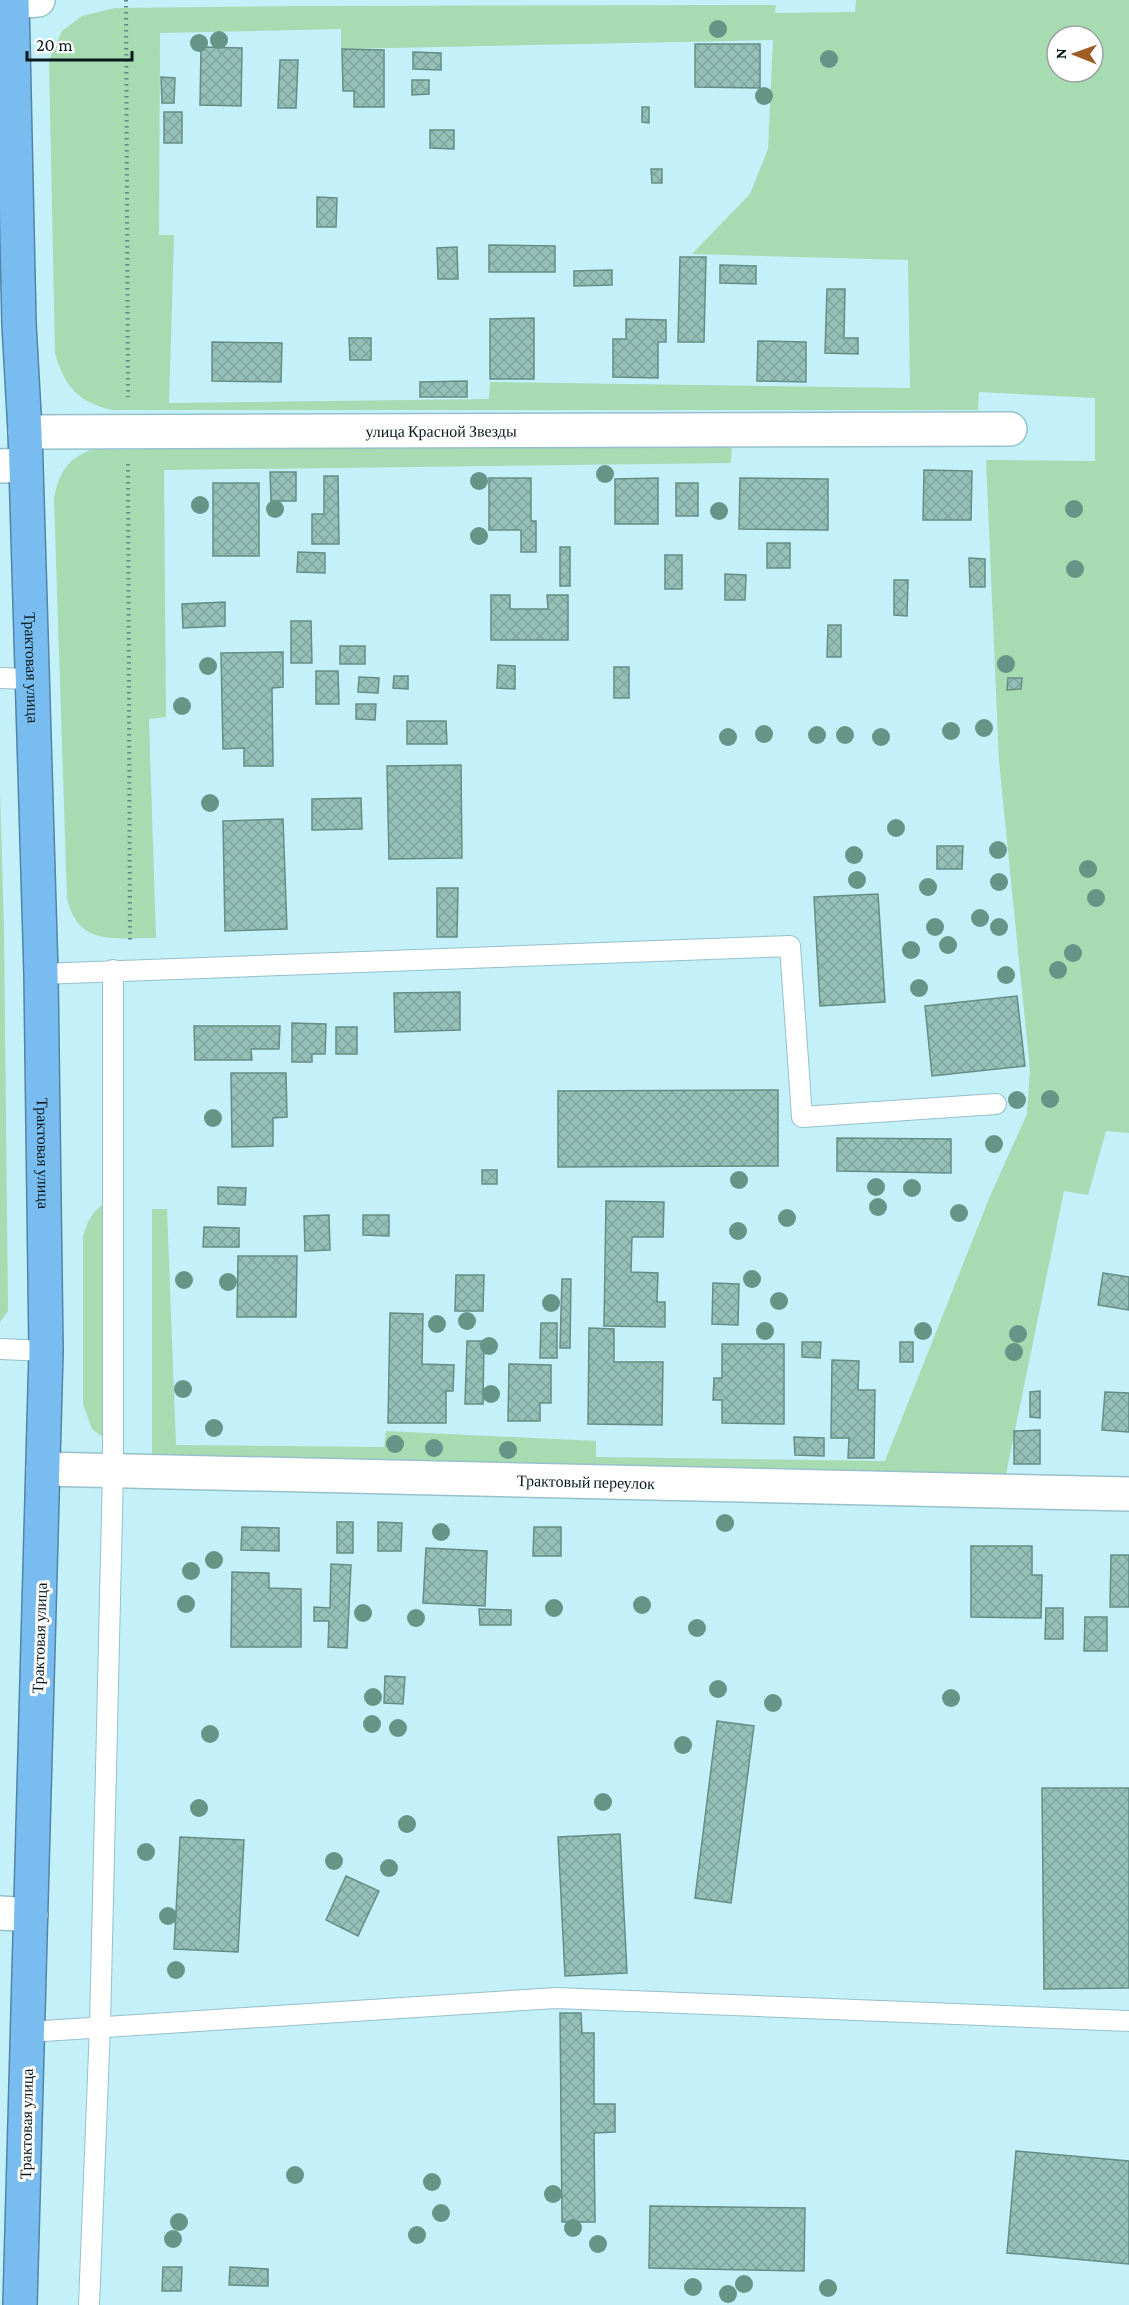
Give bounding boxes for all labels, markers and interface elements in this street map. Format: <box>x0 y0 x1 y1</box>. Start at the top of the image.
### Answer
scale bar <box>27 24 132 62</box>
north arrow <box>1045 24 1105 84</box>
text: 20 m <box>36 35 73 55</box>
text: N <box>1052 48 1069 59</box>
street label: улица Красной Звезды <box>365 423 517 441</box>
street label: Трактовая улица <box>21 612 42 723</box>
street label: Трактовая улица <box>33 1098 52 1209</box>
street label: Трактовый переулок <box>517 1472 655 1493</box>
street label: Трактовая улица <box>29 1582 51 1694</box>
street label: Трактовая улица <box>17 2068 37 2180</box>

